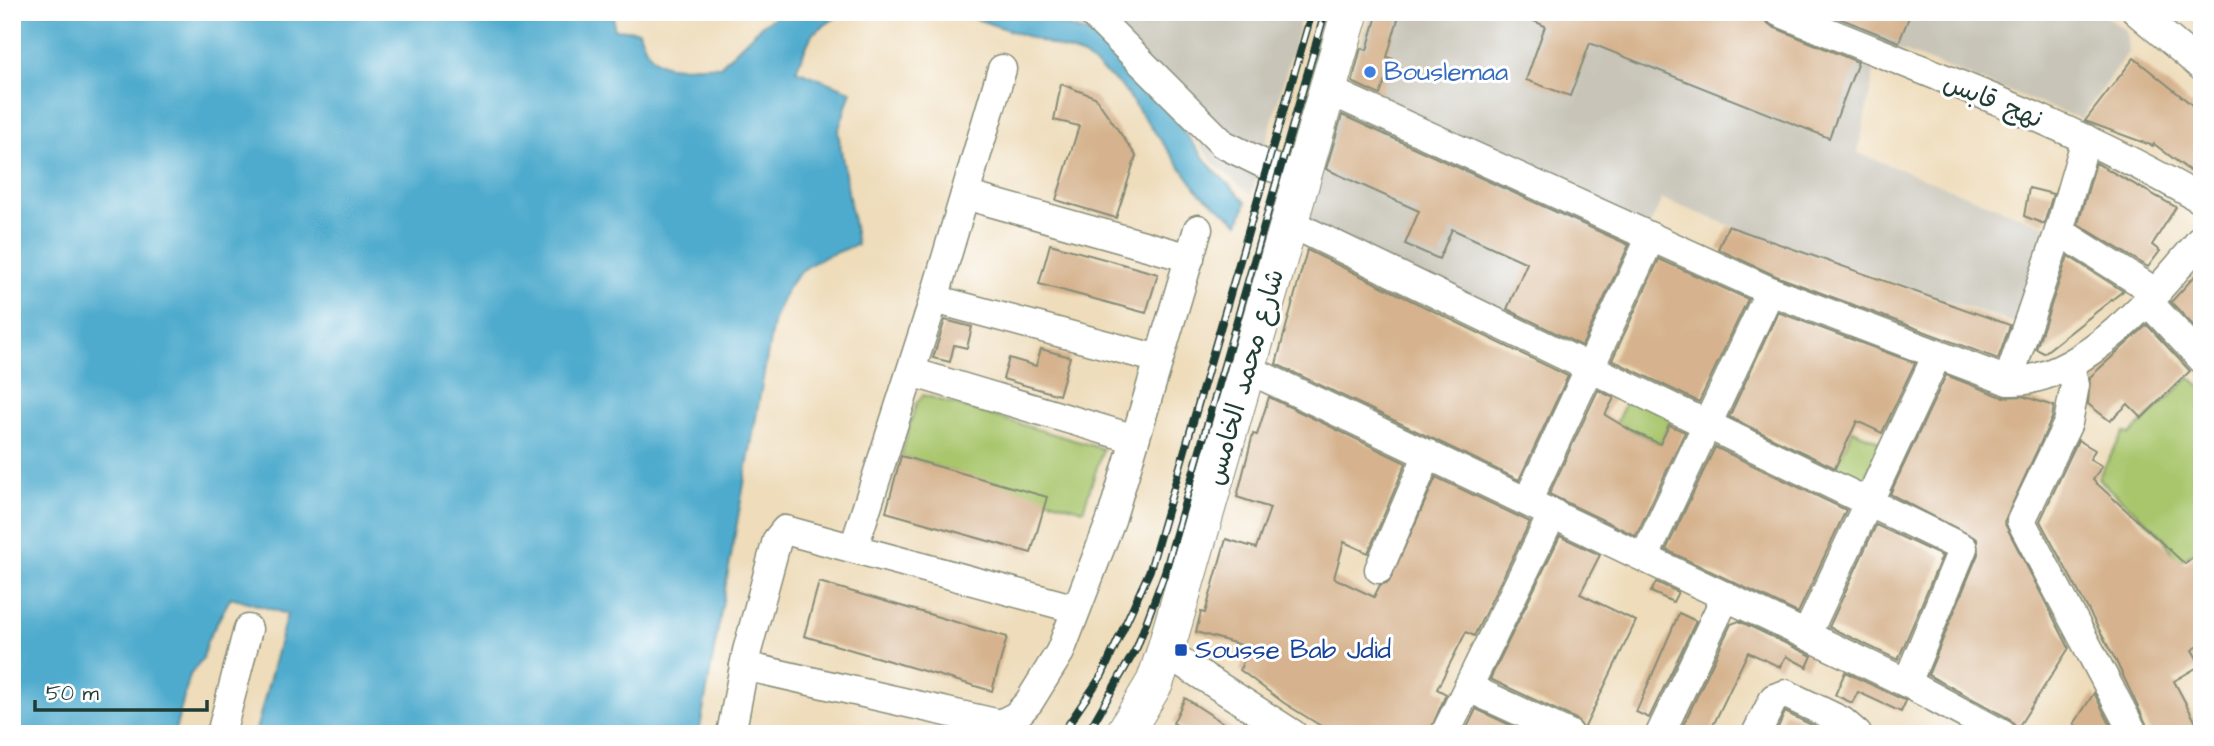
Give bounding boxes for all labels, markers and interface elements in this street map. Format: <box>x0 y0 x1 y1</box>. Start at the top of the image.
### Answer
place label: Bouslemaa <box>1384 54 1508 90</box>
marker: Bouslemaa <box>1362 64 1378 80</box>
street label: نهج قابس <box>1938 65 2048 137</box>
street label: شارع محمد الخامس <box>1197 265 1293 489</box>
place label: Sousse Bab Jdid <box>1195 632 1391 668</box>
marker: Sousse Bab Jdid <box>1173 642 1189 658</box>
scale bar <box>35 669 206 713</box>
text: 50 m <box>46 679 100 708</box>

